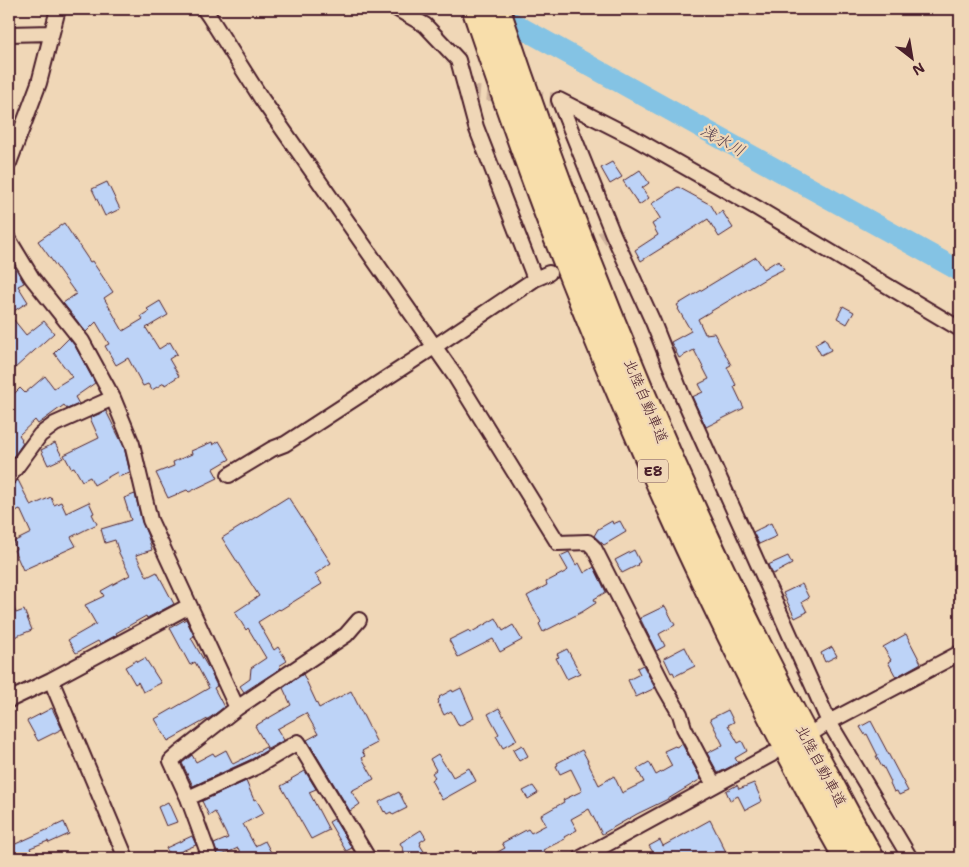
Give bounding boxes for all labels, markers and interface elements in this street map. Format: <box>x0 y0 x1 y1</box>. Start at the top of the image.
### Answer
north arrow <box>886 32 936 82</box>
text: N <box>909 59 928 80</box>
water label: 浅水川 <box>697 120 749 161</box>
street label: 北陸自動車道 <box>619 356 673 446</box>
road number: E8 <box>638 460 668 482</box>
street label: 北陸自動車道 <box>791 722 851 810</box>

